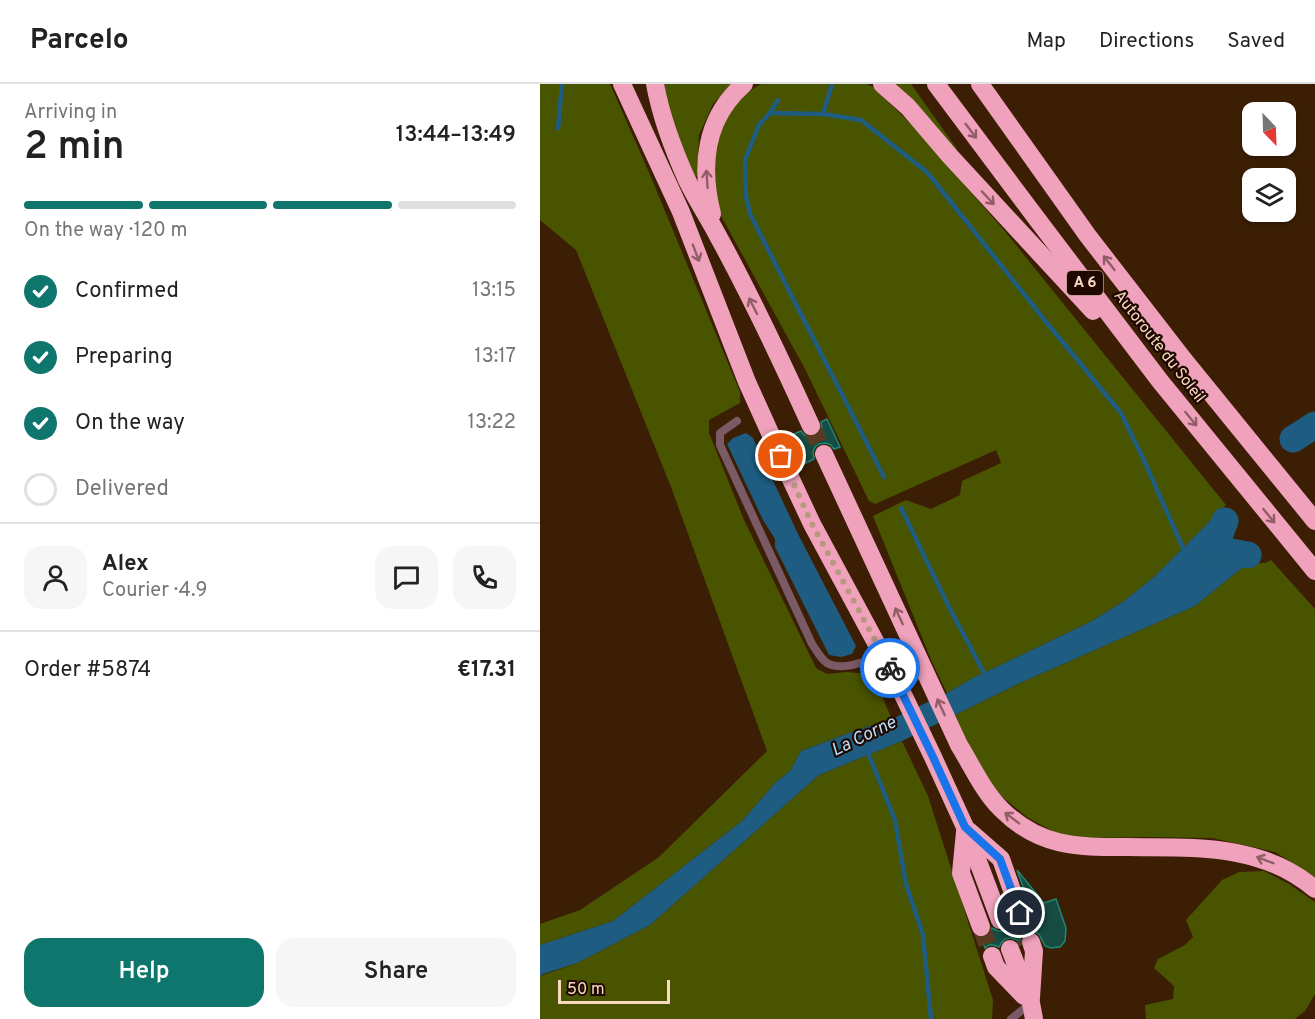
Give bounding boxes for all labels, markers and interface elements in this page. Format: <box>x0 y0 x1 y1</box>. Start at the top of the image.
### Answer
text: Parcelo <box>30 23 129 59</box>
text: Map <box>1026 28 1066 55</box>
text: Directions <box>1099 28 1194 55</box>
text: Saved <box>1227 28 1285 55</box>
text: Arriving in <box>24 100 117 126</box>
north arrow <box>1242 102 1296 156</box>
map controls <box>1242 102 1296 222</box>
text: 13:44–13:49 <box>396 122 516 149</box>
one-way arrow <box>964 123 977 139</box>
text: 2 min <box>24 124 125 173</box>
button: layers <box>1242 168 1296 222</box>
one-way arrow <box>701 169 712 189</box>
one-way arrow <box>981 190 996 205</box>
text: On the way · 120 m <box>24 218 188 244</box>
one-way arrow <box>692 243 703 262</box>
one-way arrow <box>1102 255 1115 271</box>
road number: A 6 <box>1067 271 1103 295</box>
icon: check <box>24 275 57 308</box>
text: Confirmed <box>75 278 179 305</box>
text: 13:15 <box>472 278 516 304</box>
street label: Autoroute du Soleil <box>1109 287 1209 407</box>
one-way arrow <box>747 297 759 315</box>
icon: check <box>24 341 57 374</box>
text: Preparing <box>75 344 173 371</box>
text: 13:17 <box>474 344 516 370</box>
icon: check <box>24 407 57 440</box>
text: On the way <box>75 410 185 437</box>
text: 13:22 <box>468 410 516 436</box>
one-way arrow <box>1184 411 1197 427</box>
pin <box>755 430 806 481</box>
icon: bag <box>764 439 797 472</box>
text: Delivered <box>75 476 169 503</box>
one-way arrow <box>1263 508 1276 524</box>
button: person <box>24 546 87 609</box>
button: chat <box>375 546 438 609</box>
button: phone <box>453 546 516 609</box>
text: Alex <box>102 551 149 578</box>
text: Courier · 4.9 <box>102 578 207 604</box>
one-way arrow <box>892 607 903 625</box>
courier <box>860 638 920 698</box>
icon: bike <box>874 652 907 685</box>
text: Order #5874 <box>24 657 151 684</box>
text: €17.31 <box>457 657 516 684</box>
one-way arrow <box>935 698 946 716</box>
water label: La Corne <box>828 711 901 763</box>
one-way arrow <box>1005 812 1021 825</box>
one-way arrow <box>1256 854 1274 865</box>
pin <box>994 887 1045 938</box>
icon: home <box>1003 896 1036 929</box>
button: Help <box>24 938 264 1007</box>
button: Share <box>276 938 516 1007</box>
scale bar <box>558 977 670 1004</box>
text: 50 m <box>567 980 605 1000</box>

